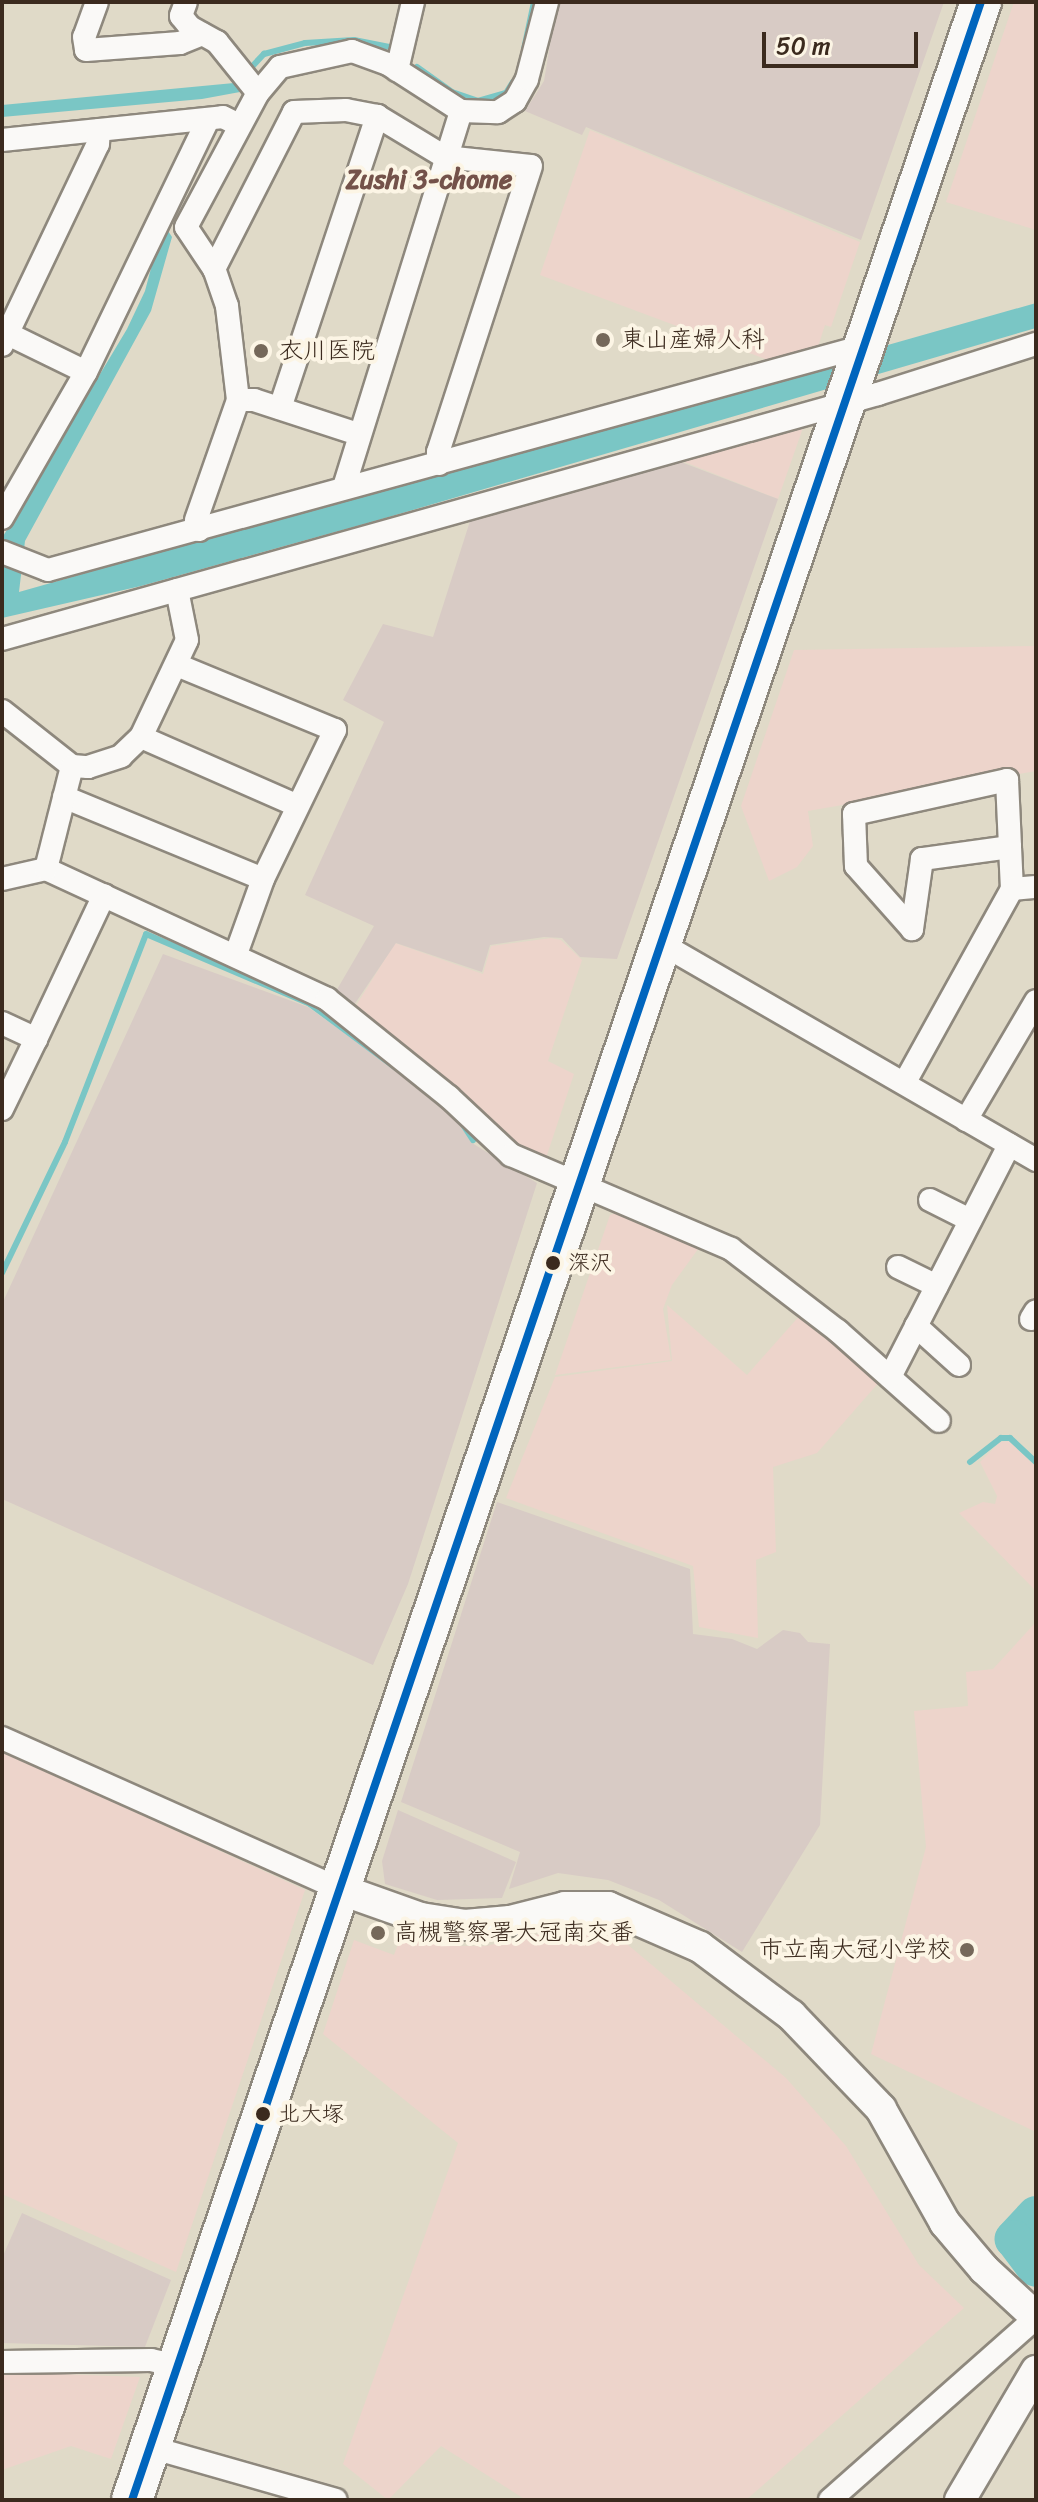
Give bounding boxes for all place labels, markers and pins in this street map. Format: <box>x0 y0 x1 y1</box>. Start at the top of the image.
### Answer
place label: 東山産婦人科 <box>621 326 765 354</box>
marker: 東山産婦人科 <box>592 329 614 351</box>
place label: 衣川医院 <box>279 337 375 365</box>
marker: 衣川医院 <box>250 340 272 362</box>
place label: 深沢 <box>568 1250 612 1276</box>
marker: 深沢 <box>545 1255 561 1271</box>
place label: 高槻警察署大冠南交番 <box>394 1919 634 1947</box>
marker: 高槻警察署大冠南交番 <box>369 1924 387 1942</box>
place label: 市立南大冠小学校 <box>759 1936 951 1964</box>
marker: 市立南大冠小学校 <box>958 1941 976 1959</box>
place label: 北大塚 <box>278 2101 344 2127</box>
marker: 北大塚 <box>255 2106 271 2122</box>

